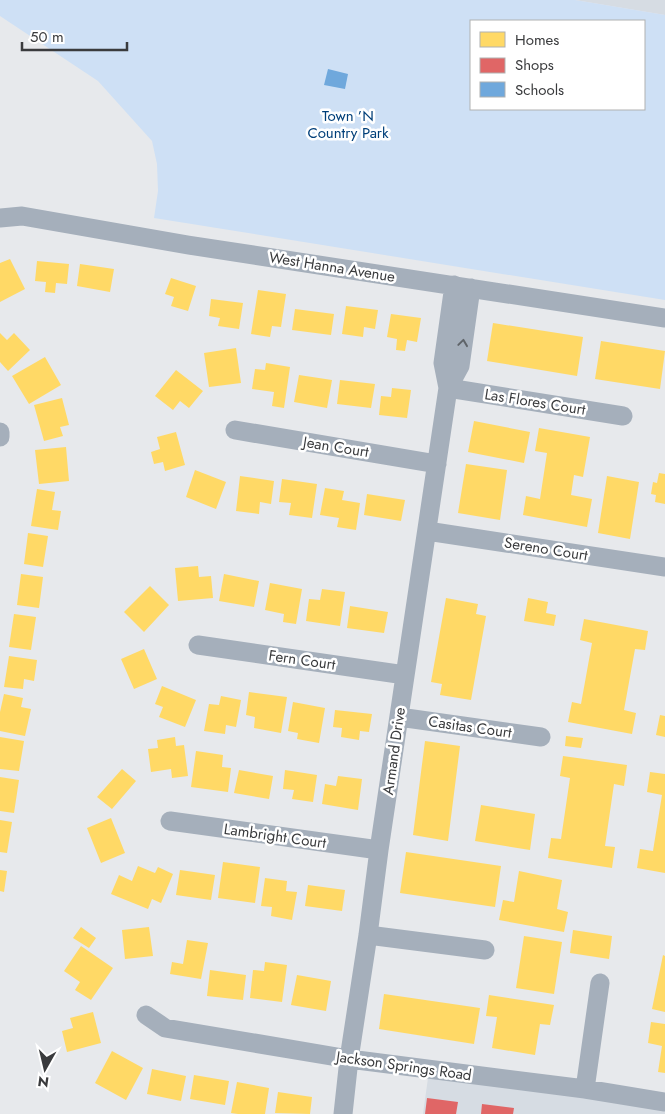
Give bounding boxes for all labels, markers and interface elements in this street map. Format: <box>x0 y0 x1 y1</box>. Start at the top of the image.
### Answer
scale bar <box>22 20 128 52</box>
legend <box>470 20 645 110</box>
text: 50 m <box>30 26 64 48</box>
text: Homes <box>515 29 559 51</box>
text: Shops <box>515 54 554 76</box>
text: Schools <box>515 79 564 101</box>
park label: Town ’N Country Park <box>307 105 389 144</box>
street label: West Hanna Avenue <box>267 246 397 288</box>
one-way arrow <box>458 338 468 347</box>
street label: Las Flores Court <box>483 383 587 421</box>
street label: Jean Court <box>300 431 371 463</box>
street label: Sereno Court <box>503 532 590 567</box>
street label: Fern Court <box>267 644 337 676</box>
street label: Armand Drive <box>377 706 411 796</box>
street label: Casitas Court <box>427 710 513 744</box>
street label: Lambright Court <box>223 818 328 854</box>
north arrow <box>20 1044 70 1094</box>
street label: Jackson Springs Road <box>333 1045 473 1086</box>
text: N <box>36 1071 50 1093</box>

